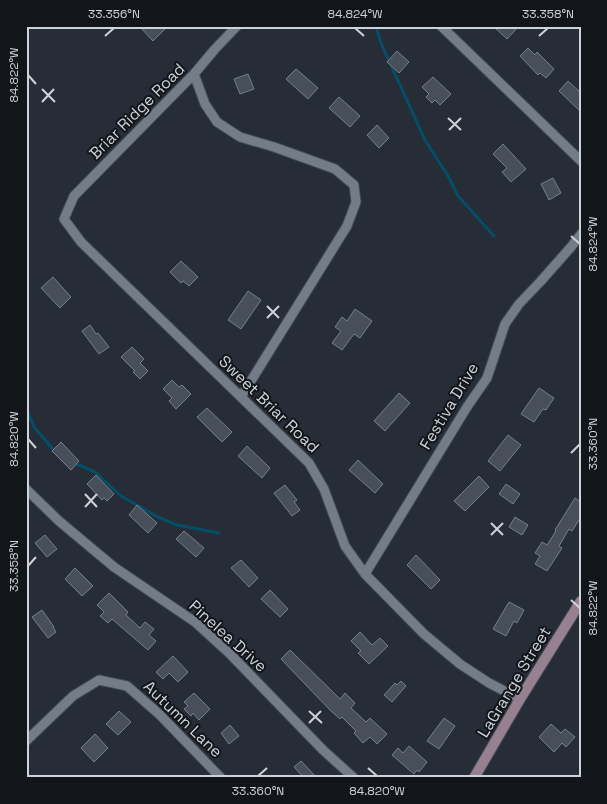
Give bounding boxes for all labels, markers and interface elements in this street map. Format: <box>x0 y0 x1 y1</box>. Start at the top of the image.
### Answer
text: 33.356°N <box>88 6 140 22</box>
text: 84.824°W <box>328 6 383 22</box>
text: 33.358°N <box>522 6 574 22</box>
text: 84.822°W <box>6 47 22 103</box>
street label: Briar Ridge Road <box>85 59 189 163</box>
text: 84.824°W <box>585 216 601 271</box>
street label: Sweet Briar Road <box>214 351 324 457</box>
street label: Festiva Drive <box>415 359 483 453</box>
text: 84.820°W <box>6 411 22 467</box>
text: 33.360°N <box>585 418 601 470</box>
text: 33.358°N <box>6 540 22 592</box>
text: 84.822°W <box>585 580 601 636</box>
street label: Pinelea Drive <box>185 595 271 677</box>
street label: LaGrange Street <box>473 623 555 741</box>
street label: Autumn Lane <box>139 676 227 762</box>
text: 33.360°N <box>232 783 284 799</box>
text: 84.820°W <box>349 783 405 799</box>

